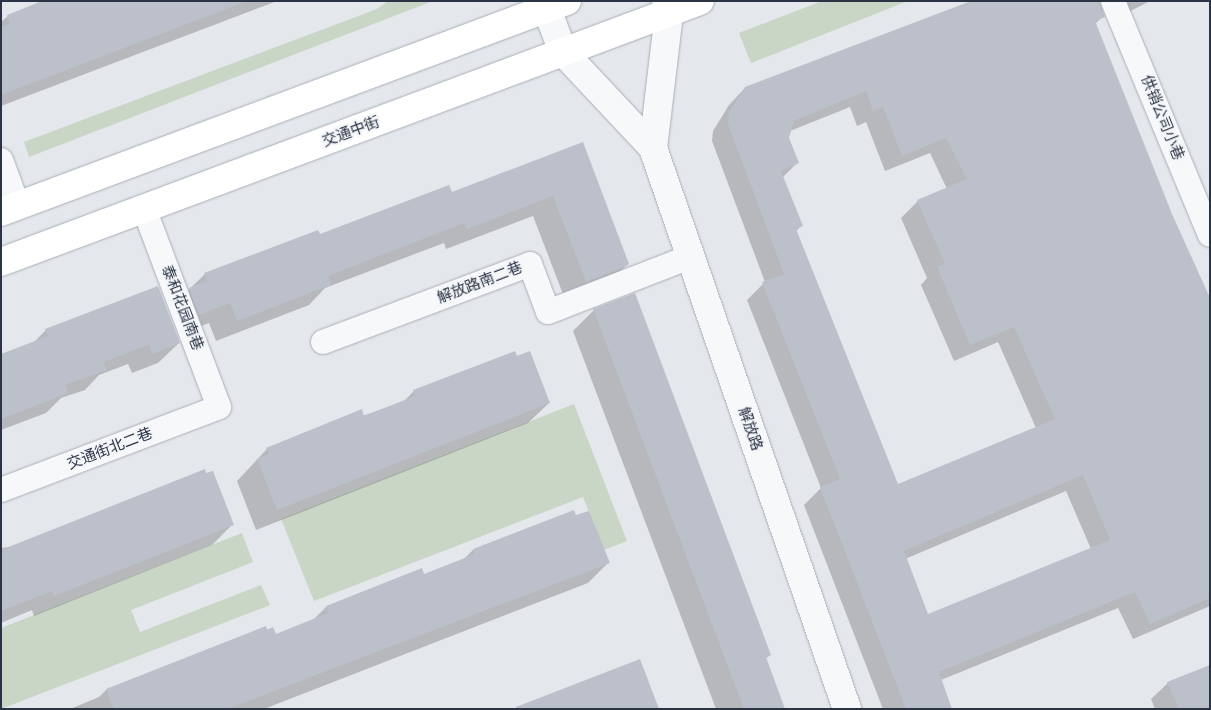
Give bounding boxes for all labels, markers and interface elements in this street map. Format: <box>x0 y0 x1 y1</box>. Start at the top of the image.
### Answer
street label: 供销公司小巷 <box>1137 73 1187 163</box>
street label: 交通中街 <box>320 113 382 151</box>
street label: 解放路南二巷 <box>435 258 525 308</box>
street label: 泰和花园南巷 <box>157 263 207 353</box>
street label: 解放路 <box>734 405 766 453</box>
street label: 交通街北二巷 <box>65 424 155 474</box>

